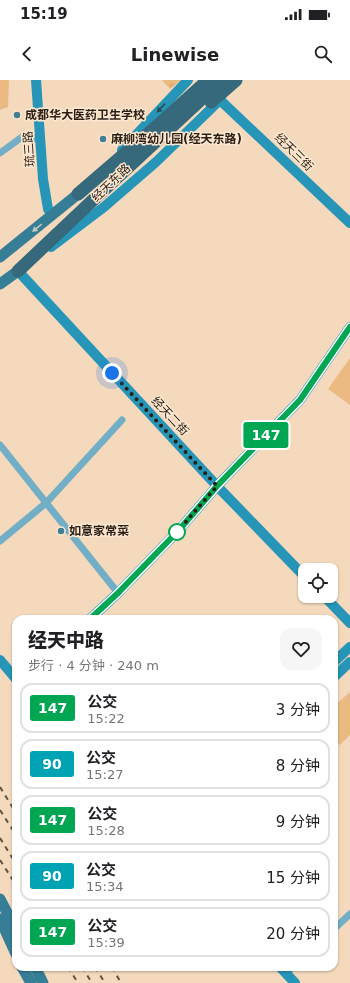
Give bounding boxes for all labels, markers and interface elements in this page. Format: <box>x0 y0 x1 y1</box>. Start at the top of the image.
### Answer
text: 15:19 <box>20 5 68 23</box>
icon: back <box>16 43 38 65</box>
icon: search <box>312 43 334 65</box>
text: Linewise <box>131 44 219 65</box>
one-way arrow <box>156 103 166 113</box>
place label: 成都华大医药卫生学校 <box>25 108 145 122</box>
marker: 成都华大医药卫生学校 <box>12 110 22 120</box>
street label: 经天三街 <box>272 130 316 174</box>
street label: 琉三路 <box>21 131 37 167</box>
place label: 麻柳湾幼儿园(经天东路) <box>111 132 242 146</box>
marker: 麻柳湾幼儿园(经天东路) <box>98 134 108 144</box>
street label: 经天东路 <box>89 161 133 205</box>
one-way arrow <box>31 223 42 232</box>
your location <box>102 363 122 383</box>
street label: 经天二街 <box>149 394 191 438</box>
line badge: 147 <box>243 422 289 448</box>
text: 147 <box>251 427 281 443</box>
unlabelled marker <box>168 523 186 541</box>
place label: 如意家常菜 <box>69 524 129 538</box>
marker: 如意家常菜 <box>56 526 66 536</box>
map controls <box>298 563 338 603</box>
button: locate <box>298 563 338 603</box>
button: heart <box>280 628 322 670</box>
text: 经天中路 <box>28 629 104 651</box>
text: 步行 · 4 分钟 · 240 m <box>28 658 159 673</box>
text: 公交 <box>87 693 117 711</box>
text: 147 <box>38 700 67 716</box>
text: 3 分钟 <box>276 701 320 719</box>
text: 15:22 <box>87 711 125 726</box>
text: 公交 <box>86 749 116 767</box>
text: 90 <box>42 756 62 772</box>
text: 8 分钟 <box>276 757 320 775</box>
text: 15:27 <box>86 767 123 782</box>
text: 公交 <box>87 805 117 823</box>
text: 147 <box>38 812 67 828</box>
text: 9 分钟 <box>276 813 320 831</box>
text: 15:28 <box>87 823 125 838</box>
text: 公交 <box>86 861 116 879</box>
text: 90 <box>42 868 62 884</box>
text: 15 分钟 <box>266 869 320 887</box>
text: 15:34 <box>86 879 123 894</box>
text: 公交 <box>87 917 117 935</box>
text: 147 <box>38 924 67 940</box>
text: 20 分钟 <box>266 925 320 943</box>
text: 15:39 <box>87 935 125 950</box>

